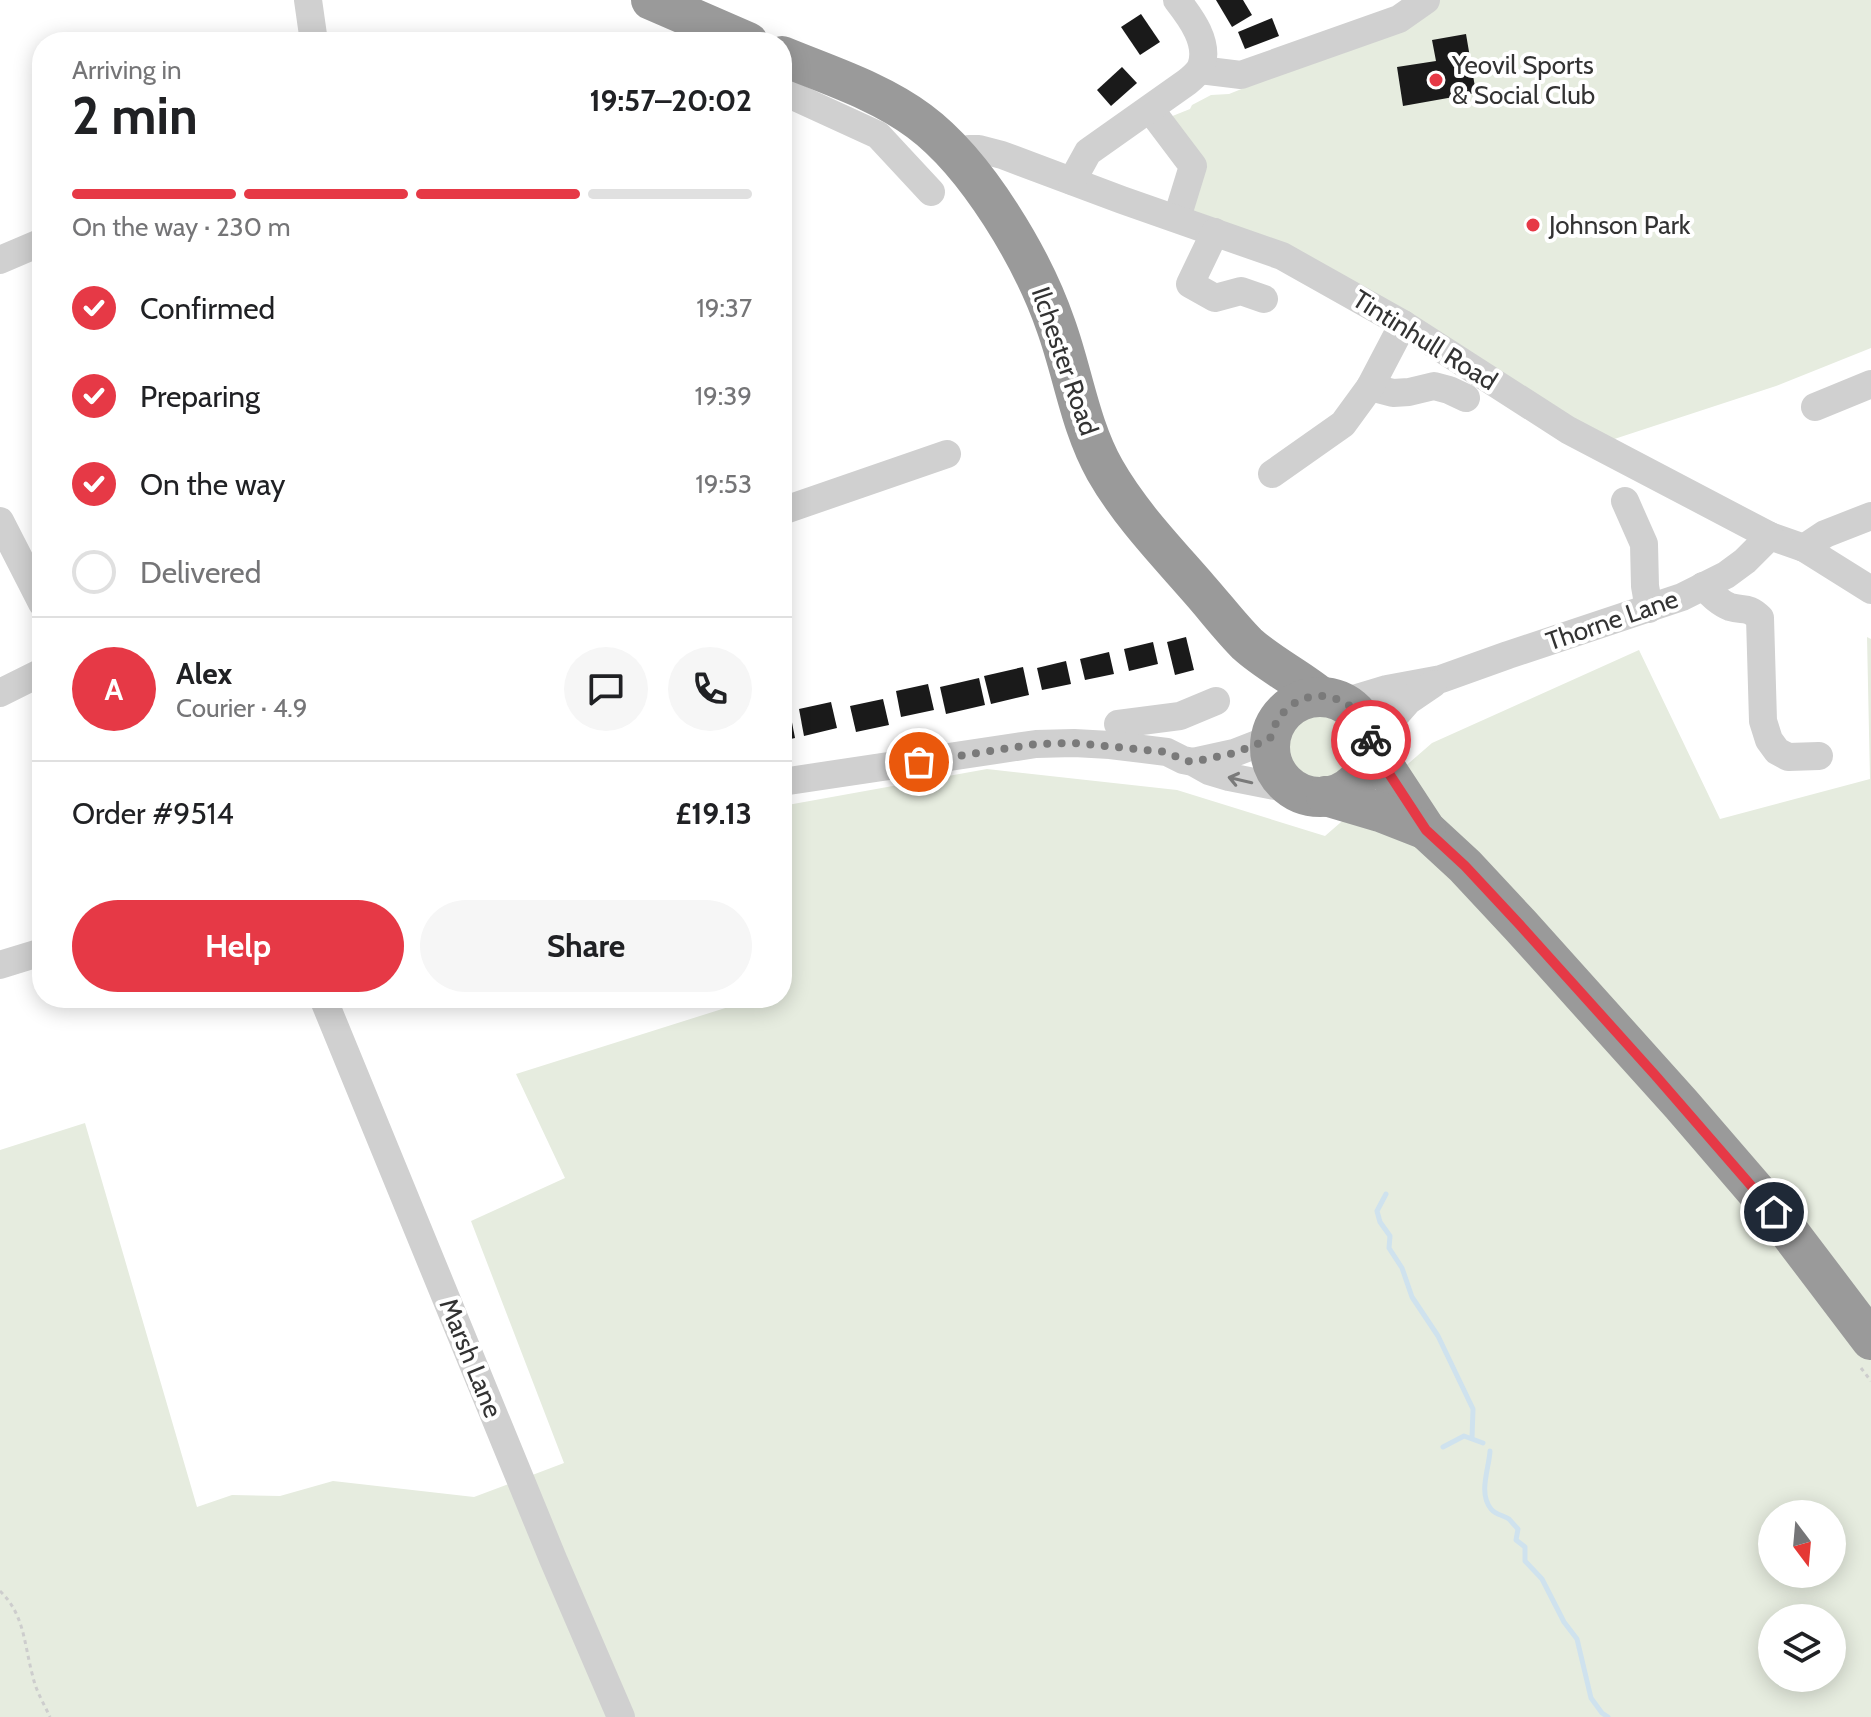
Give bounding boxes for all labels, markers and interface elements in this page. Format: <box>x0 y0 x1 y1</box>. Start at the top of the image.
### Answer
place label: Yeovil Sports & Social Club <box>1451 49 1595 111</box>
text: Arriving in <box>72 54 182 86</box>
marker: Yeovil Sports & Social Club <box>1427 71 1445 89</box>
text: 19:57–20:02 <box>589 82 752 119</box>
text: 2 min <box>72 84 198 147</box>
place label: Johnson Park <box>1548 209 1691 241</box>
text: On the way · 230 m <box>72 211 290 243</box>
marker: Johnson Park <box>1524 216 1542 234</box>
street label: Ilchester Road <box>1025 283 1105 439</box>
street label: Tintinhull Road <box>1347 283 1503 397</box>
icon: check <box>72 286 116 330</box>
text: Confirmed <box>140 290 275 327</box>
text: 19:37 <box>696 292 752 324</box>
icon: check <box>72 374 116 418</box>
text: Preparing <box>140 378 260 415</box>
text: 19:39 <box>695 380 752 412</box>
icon: check <box>72 462 116 506</box>
text: On the way <box>140 466 285 503</box>
text: 19:53 <box>695 468 752 500</box>
text: Delivered <box>140 554 261 591</box>
street label: Thorne Lane <box>1542 583 1682 657</box>
button: chat <box>564 647 648 731</box>
button: phone <box>668 647 752 731</box>
text: Alex <box>176 655 232 692</box>
text: A <box>105 671 123 708</box>
text: Courier · 4.9 <box>176 692 308 724</box>
courier <box>1331 700 1411 780</box>
icon: bike <box>1349 718 1393 762</box>
pin <box>885 728 953 796</box>
icon: bag <box>897 740 941 784</box>
one-way arrow <box>1228 772 1254 787</box>
text: Order #9514 <box>72 795 234 832</box>
text: £19.13 <box>676 795 752 832</box>
button: Help <box>72 900 404 992</box>
button: Share <box>420 900 752 992</box>
pin <box>1740 1178 1808 1246</box>
icon: home <box>1752 1190 1796 1234</box>
street label: Marsh Lane <box>433 1294 509 1422</box>
north arrow <box>1758 1500 1846 1588</box>
map controls <box>1758 1500 1846 1692</box>
button: layers <box>1758 1604 1846 1692</box>

